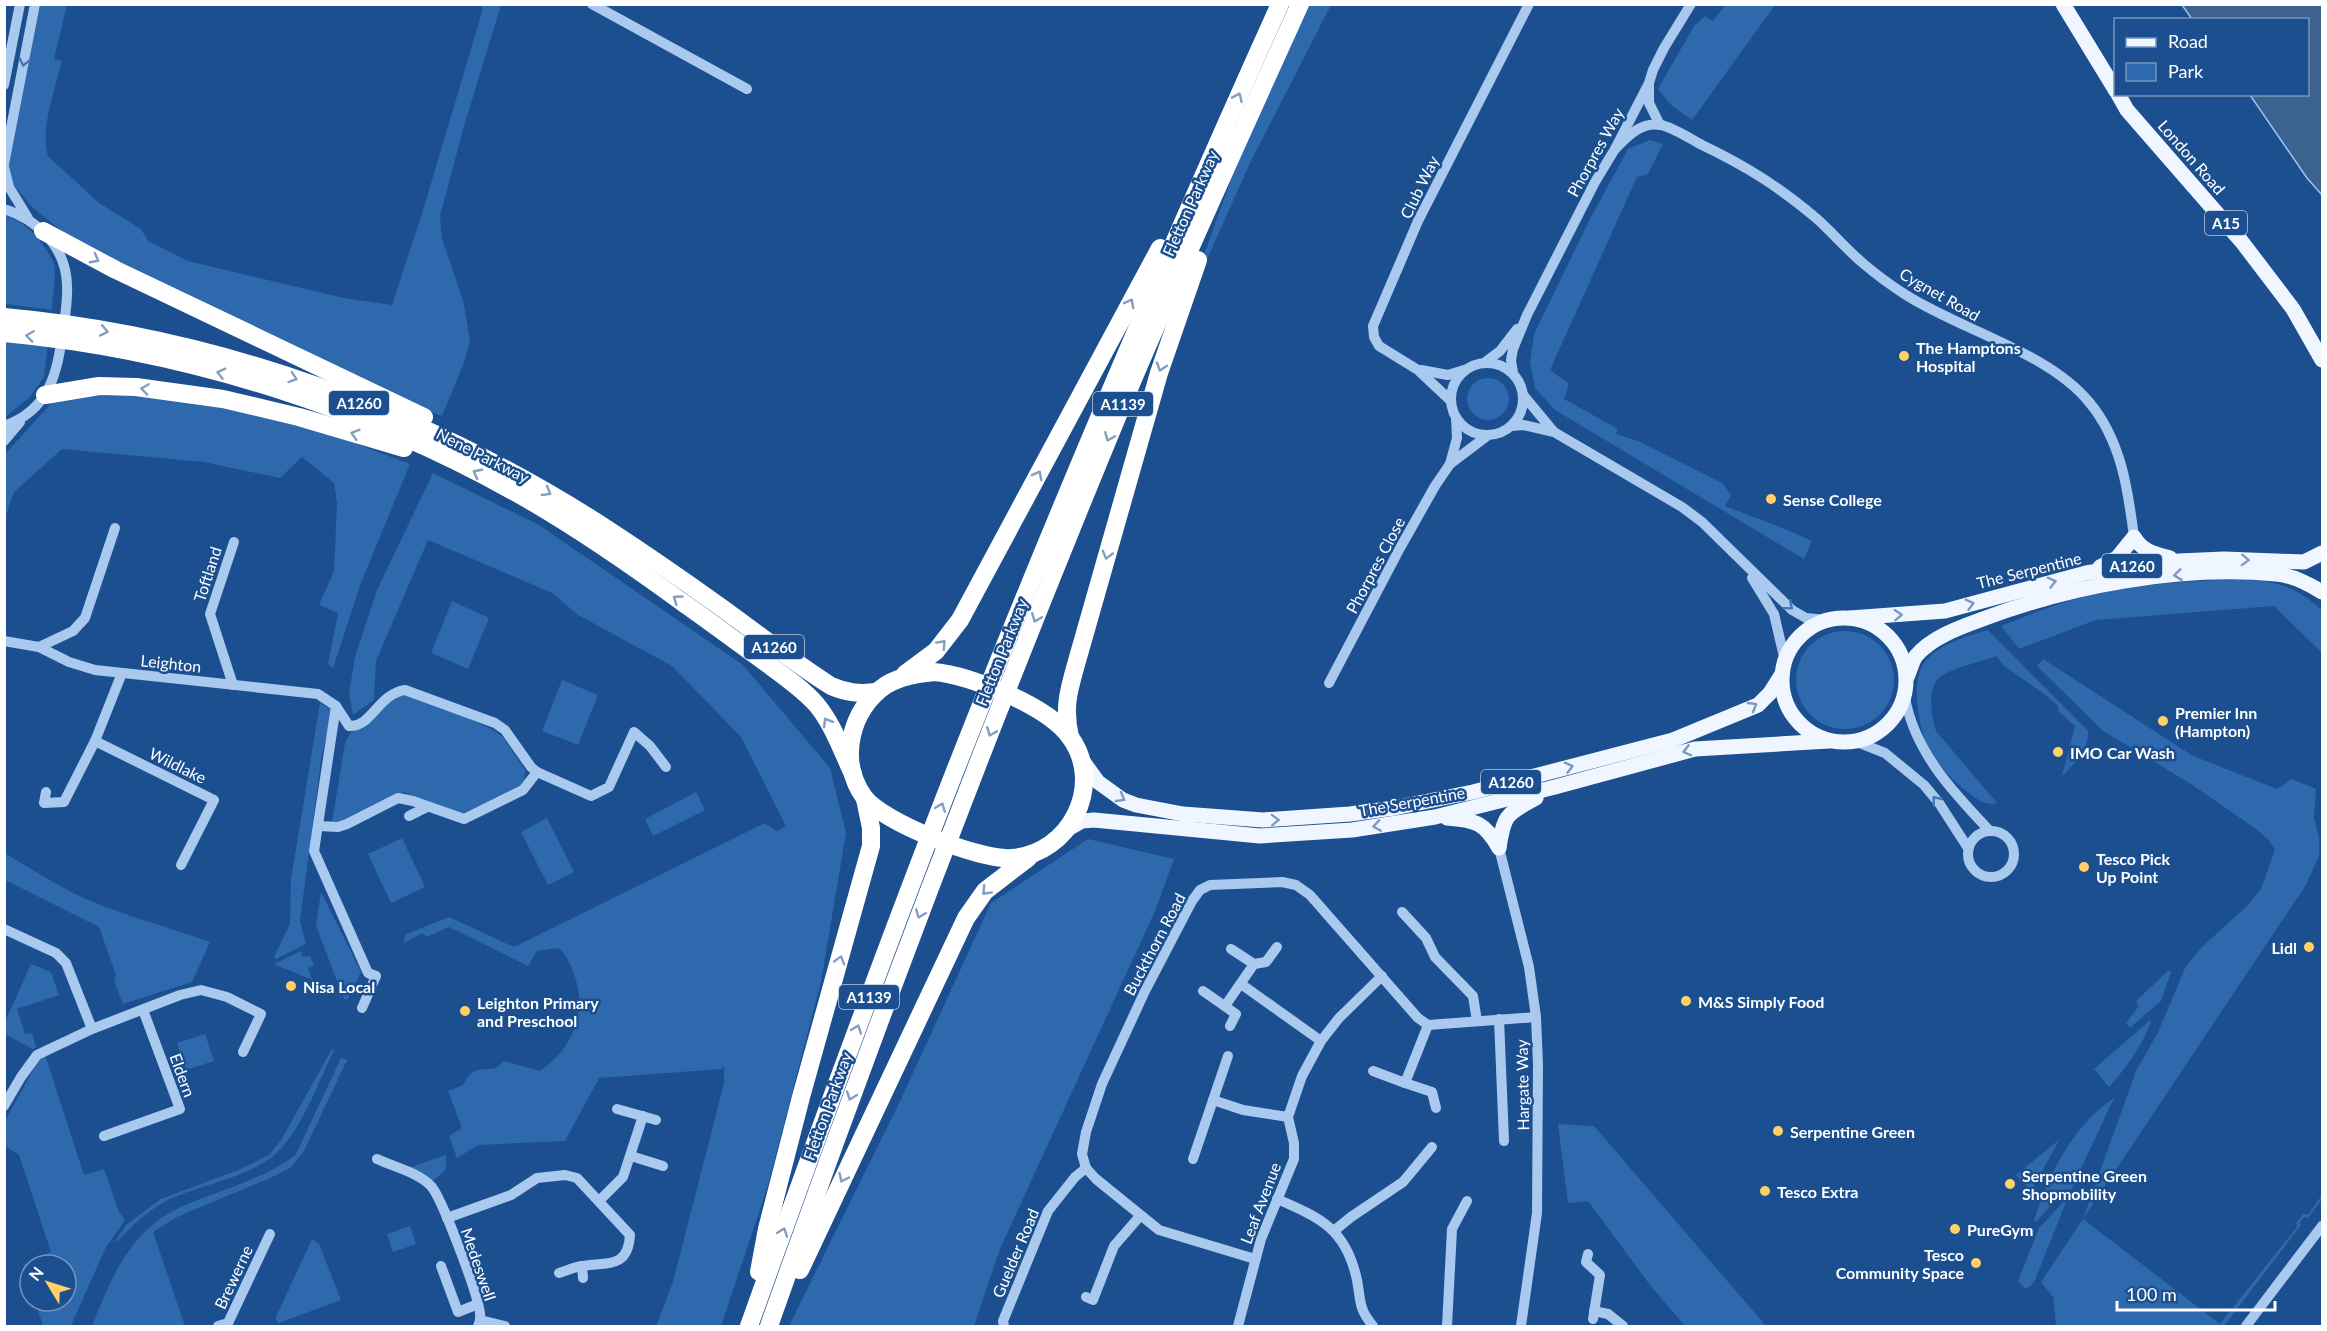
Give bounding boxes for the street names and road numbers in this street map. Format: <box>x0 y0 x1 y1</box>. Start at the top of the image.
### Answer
street label: Phorpres Way <box>1563 104 1628 200</box>
street label: London Road <box>2155 116 2229 198</box>
street label: Fletton Parkway <box>1158 146 1222 259</box>
street label: Club Way <box>1396 152 1443 222</box>
road number: A15 <box>2205 211 2247 235</box>
street label: Cygnet Road <box>1897 263 1983 325</box>
road number: A1260 <box>329 391 389 415</box>
road number: A1139 <box>1093 392 1153 416</box>
street label: Nene Parkway <box>433 423 533 487</box>
street label: Phorpres Close <box>1342 514 1408 616</box>
street label: Toftland <box>189 544 225 604</box>
street label: The Serpentine <box>1975 548 2083 592</box>
road number: A1260 <box>2102 554 2162 578</box>
street label: Fletton Parkway <box>971 595 1031 708</box>
road number: A1260 <box>744 635 804 659</box>
street label: Leighton <box>140 650 202 676</box>
street label: Wildlake <box>146 743 210 787</box>
road number: A1260 <box>1481 770 1541 794</box>
street label: The Serpentine <box>1358 782 1466 820</box>
street label: Buckthorn Road <box>1119 890 1189 998</box>
road number: A1139 <box>839 985 899 1009</box>
street label: Hargate Way <box>1512 1038 1532 1131</box>
street label: Fletton Parkway <box>799 1049 856 1163</box>
street label: Eldern <box>166 1051 200 1099</box>
street label: Leaf Avenue <box>1236 1160 1284 1246</box>
street label: Guelder Road <box>988 1205 1042 1301</box>
street label: Medeswell <box>458 1225 500 1303</box>
street label: Brewerne <box>210 1242 256 1312</box>

